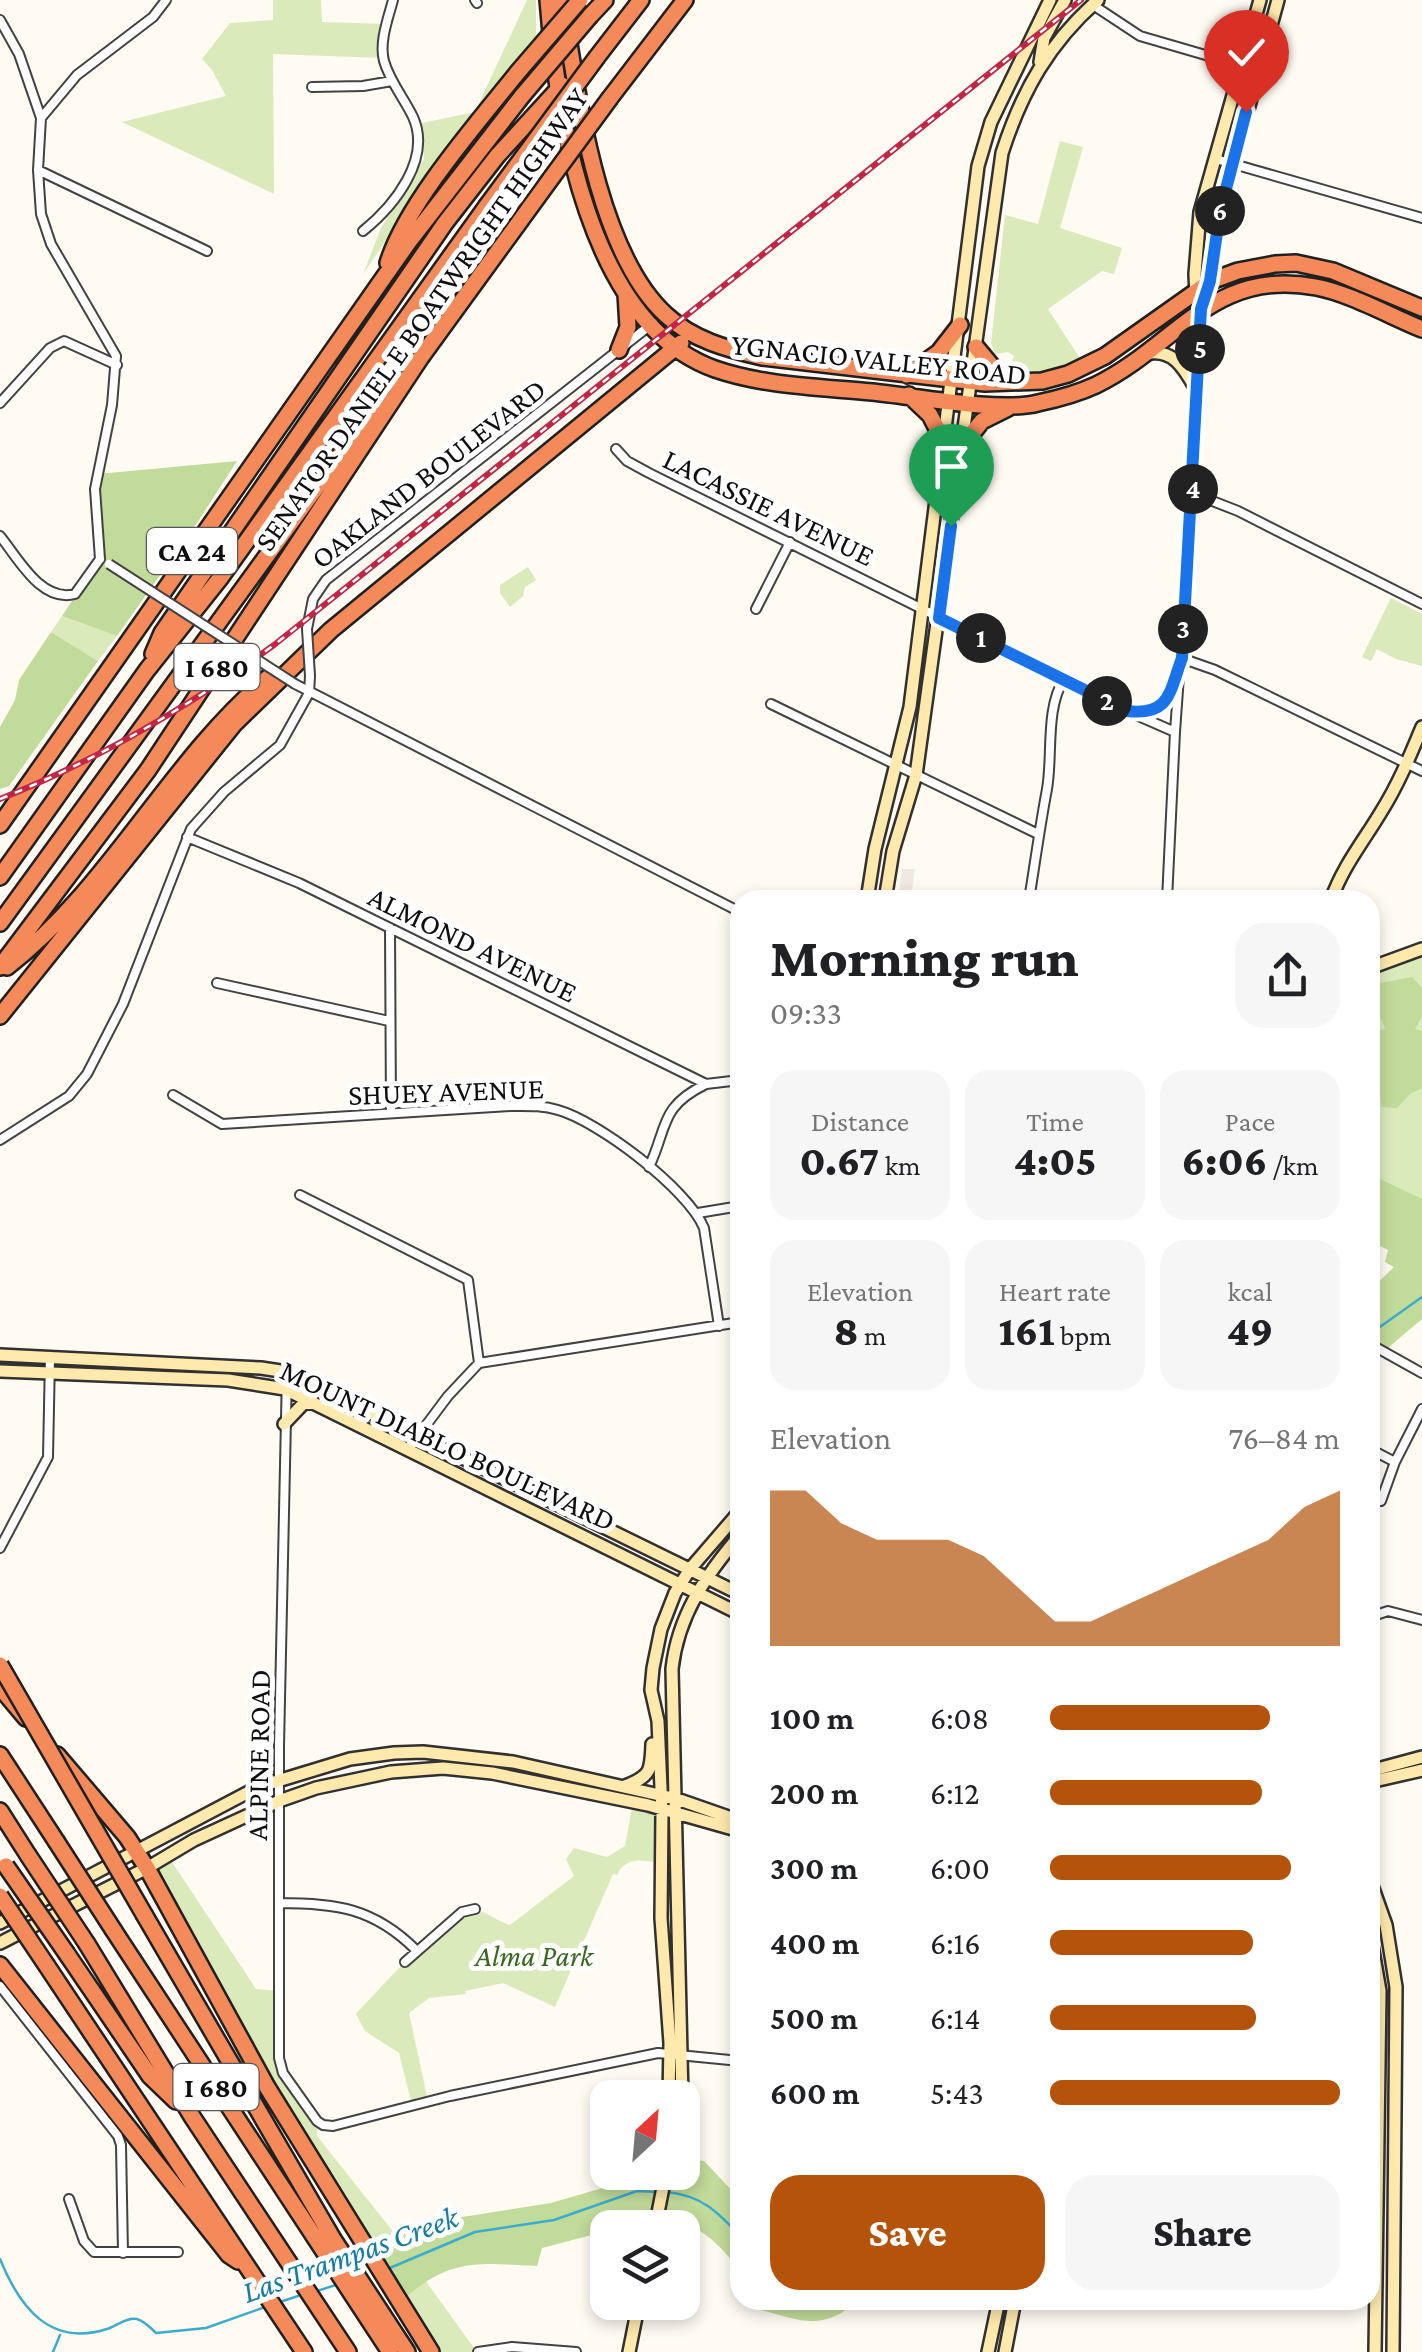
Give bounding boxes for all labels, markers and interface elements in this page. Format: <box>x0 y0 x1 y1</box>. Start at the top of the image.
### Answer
pin <box>1204 10 1289 113</box>
icon: check <box>1219 25 1274 80</box>
street label: SENATOR DANIEL E BOATWRIGHT HIGHWAY <box>248 81 594 557</box>
pin: 6 <box>1195 186 1245 236</box>
text: 6 <box>1212 195 1228 226</box>
pin: 5 <box>1175 324 1225 374</box>
street label: YGNACIO VALLEY ROAD <box>730 327 1028 391</box>
text: 5 <box>1193 333 1207 364</box>
street label: OAKLAND BOULEVARD <box>304 371 552 575</box>
pin <box>909 424 994 527</box>
icon: arrive <box>924 439 979 494</box>
street label: LACASSIE AVENUE <box>658 442 880 572</box>
pin: 4 <box>1168 464 1218 514</box>
text: 4 <box>1185 473 1201 504</box>
road number: CA 24 <box>147 528 237 574</box>
pin: 3 <box>1158 604 1208 654</box>
pin: 1 <box>956 613 1006 663</box>
text: 3 <box>1176 613 1190 644</box>
text: 1 <box>976 622 986 653</box>
road number: I 680 <box>174 644 260 690</box>
pin: 2 <box>1082 676 1132 726</box>
text: 2 <box>1100 685 1114 716</box>
street label: ALMOND AVENUE <box>363 879 583 1009</box>
button: share <box>1235 923 1340 1028</box>
text: Morning run <box>770 927 1079 988</box>
text: 09:33 <box>770 995 842 1031</box>
street label: SHUEY AVENUE <box>348 1071 544 1111</box>
text: Distance <box>811 1106 909 1137</box>
text: Time <box>1026 1106 1084 1137</box>
text: Pace <box>1225 1106 1275 1137</box>
text: 0.67 <box>799 1137 879 1184</box>
text: 4:05 <box>1014 1137 1096 1184</box>
text: 6:06 <box>1182 1137 1267 1184</box>
text: km <box>879 1150 921 1181</box>
text: /km <box>1267 1150 1318 1181</box>
text: Elevation <box>807 1276 913 1307</box>
text: Heart rate <box>999 1276 1111 1307</box>
text: kcal <box>1227 1276 1273 1307</box>
text: 8 <box>834 1307 859 1354</box>
text: 161 <box>998 1307 1055 1354</box>
text: 49 <box>1227 1307 1273 1354</box>
text: m <box>859 1320 886 1351</box>
text: bpm <box>1055 1320 1112 1351</box>
street label: MOUNT DIABLO BOULEVARD <box>275 1353 621 1537</box>
text: Elevation <box>770 1420 891 1456</box>
text: 76–84 m <box>1228 1420 1340 1456</box>
street label: ALPINE ROAD <box>240 1669 276 1841</box>
text: 100 m <box>770 1700 854 1736</box>
text: 6:08 <box>930 1700 989 1736</box>
text: 200 m <box>770 1775 858 1811</box>
text: 6:12 <box>930 1775 979 1811</box>
text: 300 m <box>770 1850 858 1886</box>
text: 6:00 <box>930 1850 990 1886</box>
text: 400 m <box>770 1925 859 1961</box>
text: 6:16 <box>930 1925 980 1961</box>
park label: Alma Park <box>473 1939 595 1972</box>
text: 500 m <box>770 2000 858 2036</box>
text: 6:14 <box>930 2000 981 2036</box>
road number: I 680 <box>174 2064 258 2110</box>
text: 600 m <box>770 2075 860 2111</box>
text: 5:43 <box>930 2075 984 2111</box>
north arrow <box>590 2080 700 2190</box>
map controls <box>590 2080 700 2320</box>
button: Save <box>770 2175 1045 2290</box>
button: Share <box>1065 2175 1340 2290</box>
water label: Las Trampas Creek <box>237 2198 465 2310</box>
button: layers <box>590 2210 700 2320</box>

